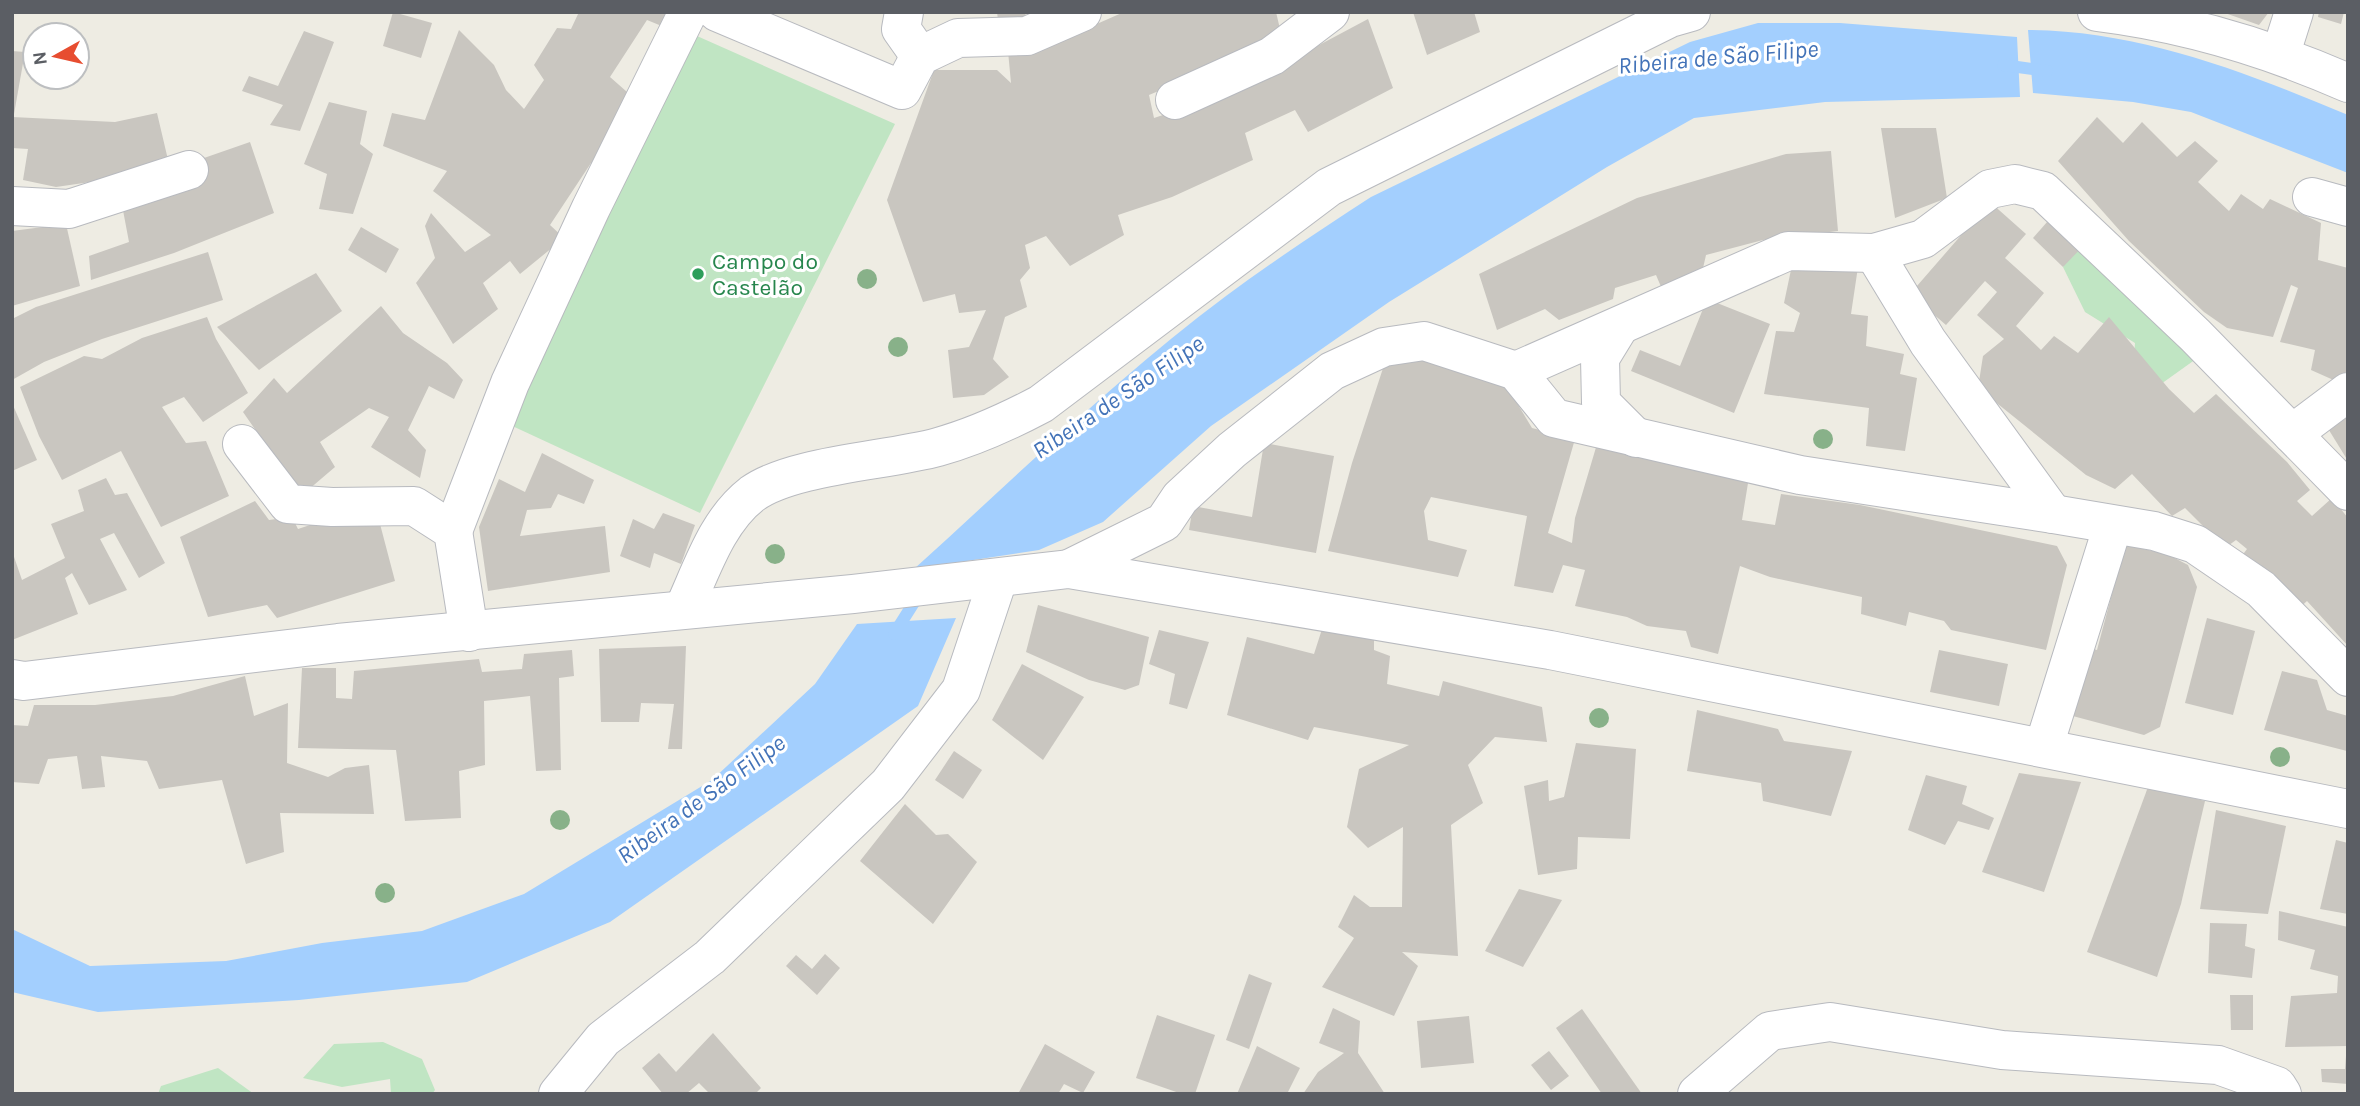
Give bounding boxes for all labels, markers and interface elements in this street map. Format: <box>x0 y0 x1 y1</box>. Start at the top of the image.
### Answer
north arrow <box>21 21 91 91</box>
water label: Ribeira de São Filipe <box>1617 34 1819 80</box>
text: N <box>28 50 52 67</box>
place label: Campo do Castelão <box>712 248 818 301</box>
marker: Campo do Castelão <box>690 266 706 282</box>
water label: Ribeira de São Filipe <box>1027 329 1209 465</box>
water label: Ribeira de São Filipe <box>612 729 790 869</box>

